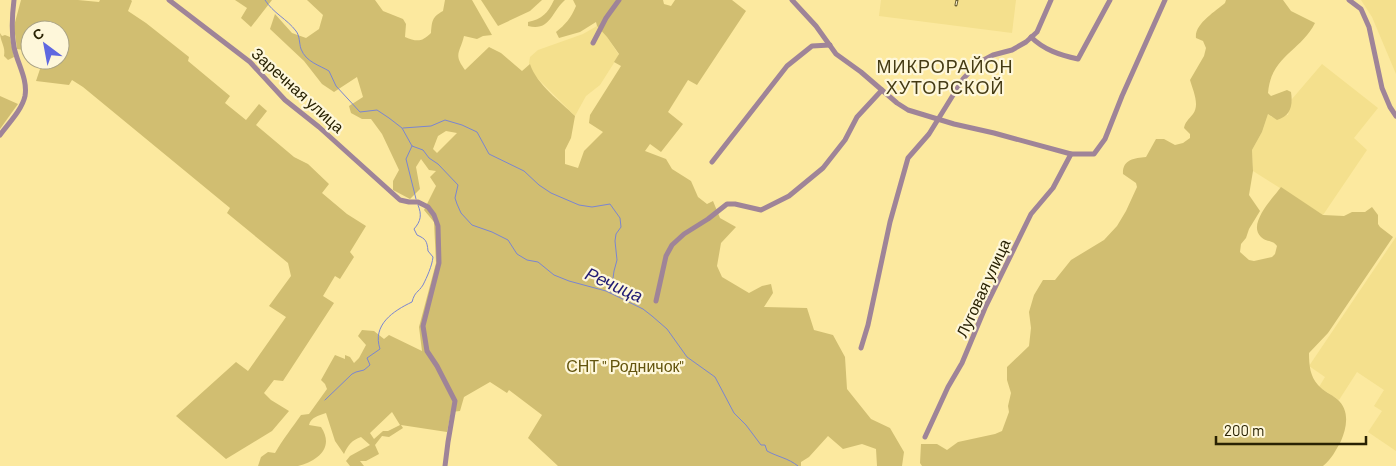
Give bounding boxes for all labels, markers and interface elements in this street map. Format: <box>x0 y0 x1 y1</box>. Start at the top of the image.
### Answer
north arrow <box>20 20 70 70</box>
text: С <box>29 24 47 43</box>
street label: Заречная улица <box>248 43 349 136</box>
district label: МИКРОРАЙОН ХУТОРСКОЙ <box>877 55 1013 98</box>
street label: Луговая улица <box>952 236 1014 340</box>
water label: Речица <box>582 262 647 306</box>
park label: СНТ " Родничок" <box>566 356 684 375</box>
scale bar <box>1216 414 1366 446</box>
text: 200 m <box>1224 421 1264 439</box>

